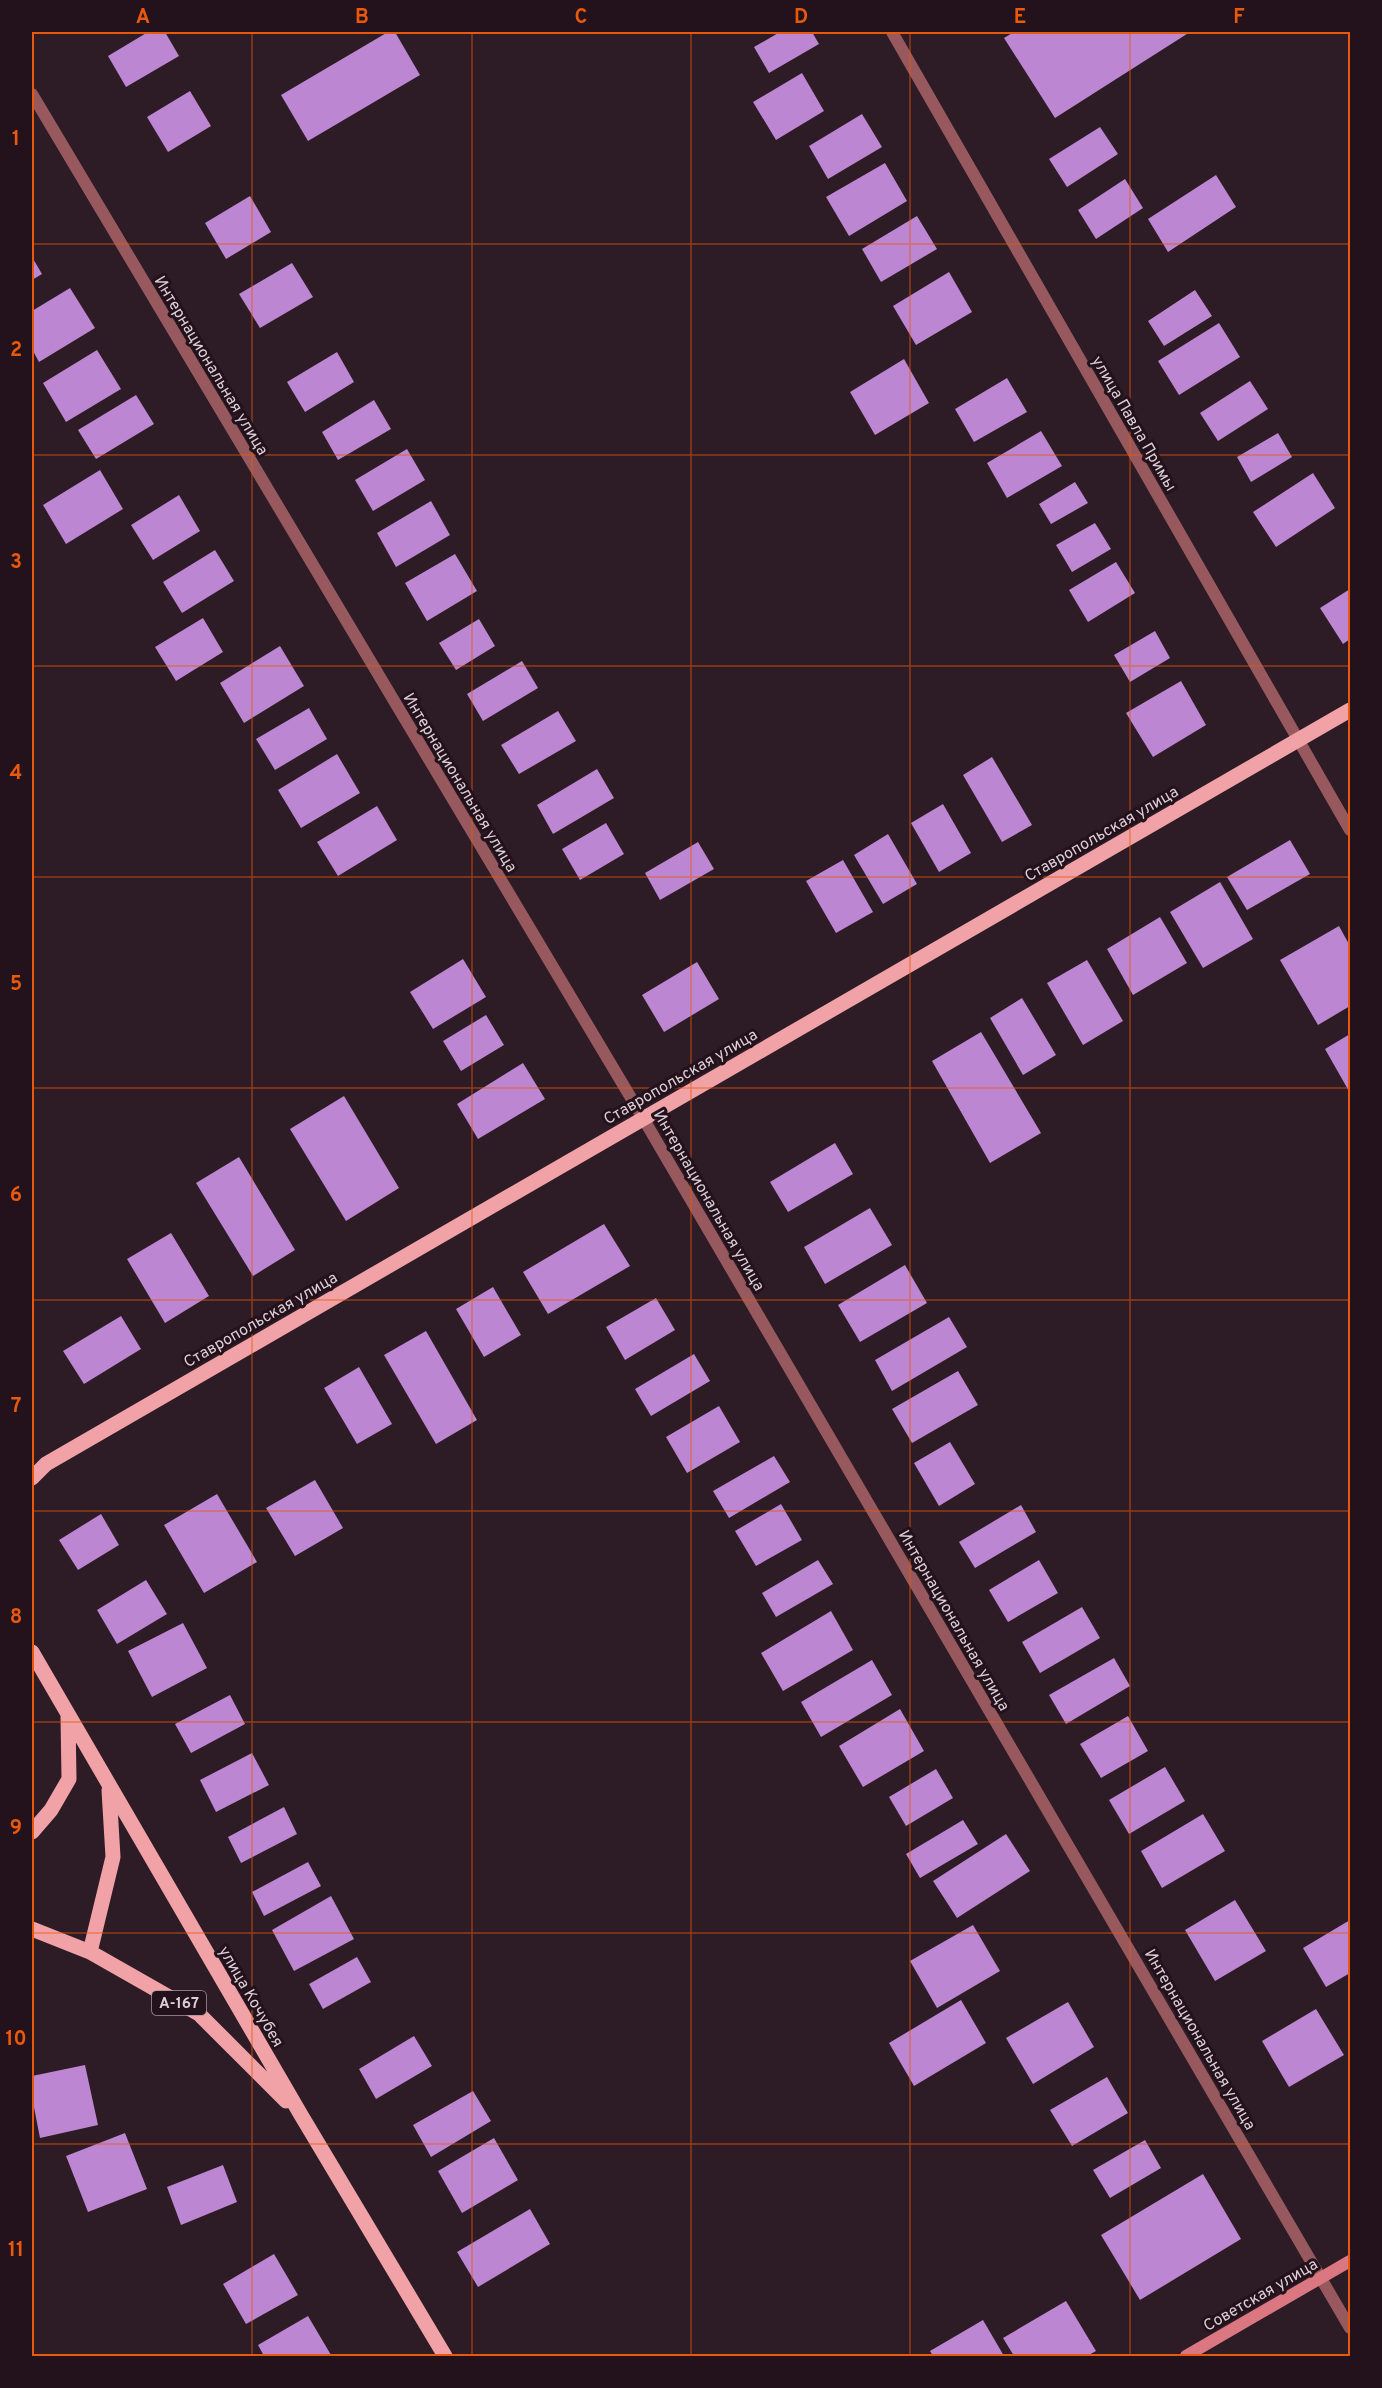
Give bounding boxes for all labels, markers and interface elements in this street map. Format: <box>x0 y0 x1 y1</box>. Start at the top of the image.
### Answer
text: A <box>136 5 150 31</box>
text: B <box>355 5 369 31</box>
text: C <box>575 5 587 31</box>
text: D <box>794 5 808 31</box>
text: E <box>1014 5 1026 31</box>
text: F <box>1233 5 1245 31</box>
text: 1 <box>12 127 20 153</box>
street label: Интернациональная улица <box>149 273 272 459</box>
text: 2 <box>10 338 22 364</box>
street label: улица Павла Примы <box>1086 353 1180 495</box>
text: 3 <box>10 550 22 576</box>
street label: Интернациональная улица <box>398 690 521 876</box>
text: 4 <box>10 761 22 787</box>
street label: Ставропольская улица <box>1022 782 1182 887</box>
text: 5 <box>10 972 22 998</box>
street label: Ставропольская улица <box>601 1025 761 1130</box>
street label: Интернациональная улица <box>648 1107 768 1295</box>
text: 6 <box>10 1183 22 1209</box>
street label: Ставропольская улица <box>181 1268 341 1373</box>
text: 7 <box>11 1394 21 1420</box>
street label: Интернациональная улица <box>893 1527 1013 1715</box>
text: 8 <box>10 1605 22 1631</box>
text: 9 <box>10 1816 22 1842</box>
street label: улица Кочубея <box>213 1943 287 2051</box>
street label: Интернациональная улица <box>1139 1946 1259 2134</box>
road number: А-167 <box>152 1991 206 2015</box>
text: 10 <box>5 2027 27 2053</box>
text: 11 <box>8 2238 24 2264</box>
street label: Советская улица <box>1200 2255 1322 2337</box>

